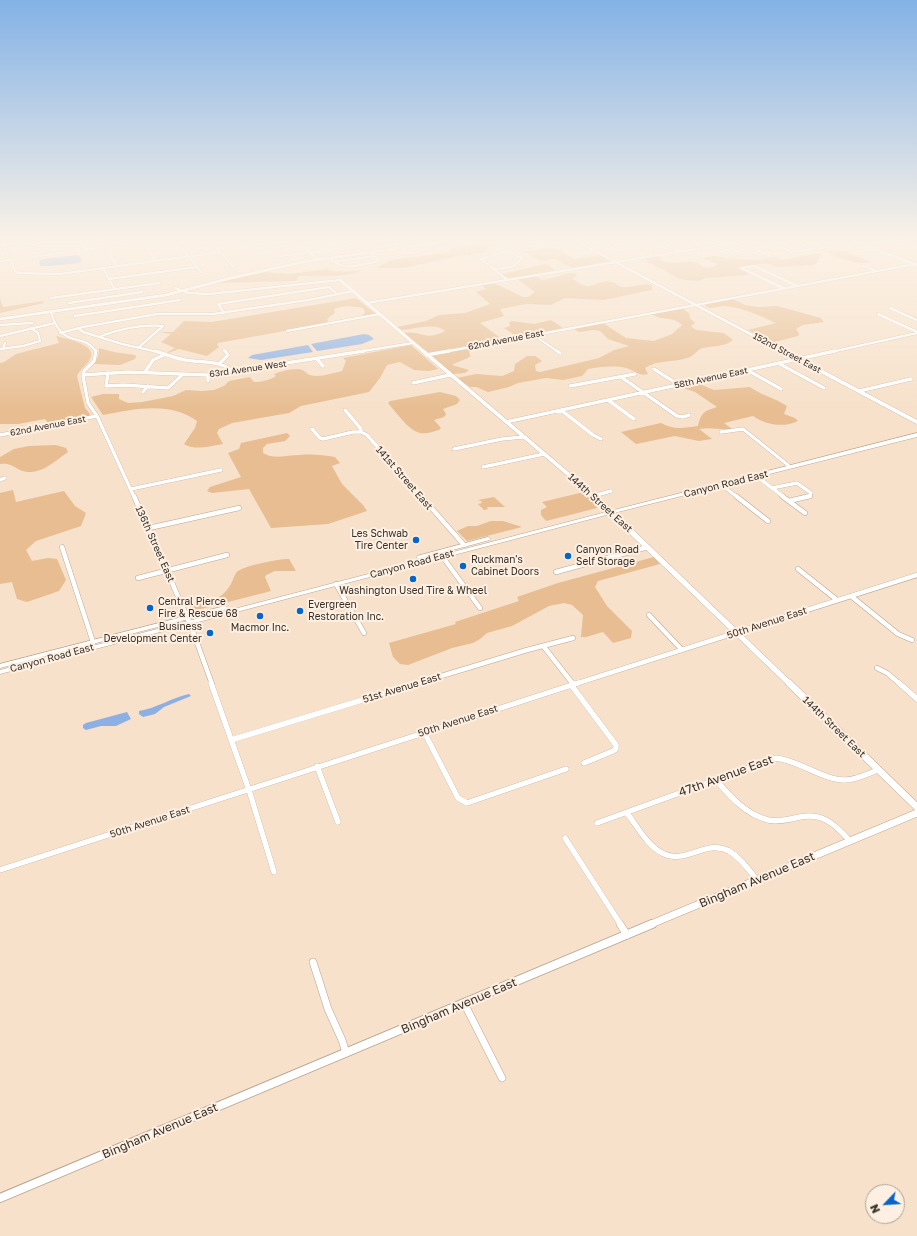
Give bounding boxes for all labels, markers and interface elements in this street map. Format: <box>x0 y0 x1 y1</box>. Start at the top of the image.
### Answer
street label: 62nd Avenue East <box>467 327 545 353</box>
street label: 152nd Street East <box>751 330 823 376</box>
street label: 63rd Avenue West <box>209 358 287 380</box>
street label: 58th Avenue East <box>673 365 749 391</box>
street label: 62nd Avenue East <box>9 413 87 439</box>
street label: 141st Street East <box>373 444 435 512</box>
street label: Canyon Road East <box>683 468 769 500</box>
street label: 144th Street East <box>565 471 635 535</box>
street label: 136th Street East <box>133 504 177 584</box>
place label: Les Schwab Tire Center <box>351 528 408 552</box>
marker: Les Schwab Tire Center <box>411 535 421 545</box>
place label: Canyon Road Self Storage <box>576 544 639 568</box>
street label: Canyon Road East <box>369 547 455 581</box>
marker: Canyon Road Self Storage <box>563 551 573 561</box>
place label: Ruckman's Cabinet Doors <box>471 554 539 578</box>
marker: Ruckman's Cabinet Doors <box>458 561 468 571</box>
marker: Washington Used Tire & Wheel <box>408 574 418 584</box>
place label: Washington Used Tire & Wheel <box>339 585 487 597</box>
place label: Central Pierce Fire & Rescue 68 <box>158 596 238 620</box>
place label: Evergreen Restoration Inc. <box>308 599 384 622</box>
marker: Central Pierce Fire & Rescue 68 <box>145 603 155 613</box>
street label: 50th Avenue East <box>725 604 809 642</box>
marker: Evergreen Restoration Inc. <box>295 606 305 616</box>
marker: Macmor Inc. <box>255 611 265 621</box>
place label: Business Development Center <box>103 621 202 644</box>
place label: Macmor Inc. <box>231 622 289 634</box>
marker: Business Development Center <box>205 628 215 638</box>
street label: Canyon Road East <box>9 641 95 675</box>
street label: 51st Avenue East <box>361 670 443 706</box>
street label: 144th Street East <box>800 694 868 760</box>
street label: 50th Avenue East <box>416 702 500 740</box>
street label: 47th Avenue East <box>677 752 775 800</box>
street label: 50th Avenue East <box>108 803 192 841</box>
street label: Bingham Avenue East <box>697 849 817 911</box>
street label: Bingham Avenue East <box>399 975 519 1037</box>
street label: Bingham Avenue East <box>100 1100 220 1162</box>
north arrow <box>865 1184 905 1224</box>
text: N <box>867 1202 882 1215</box>

